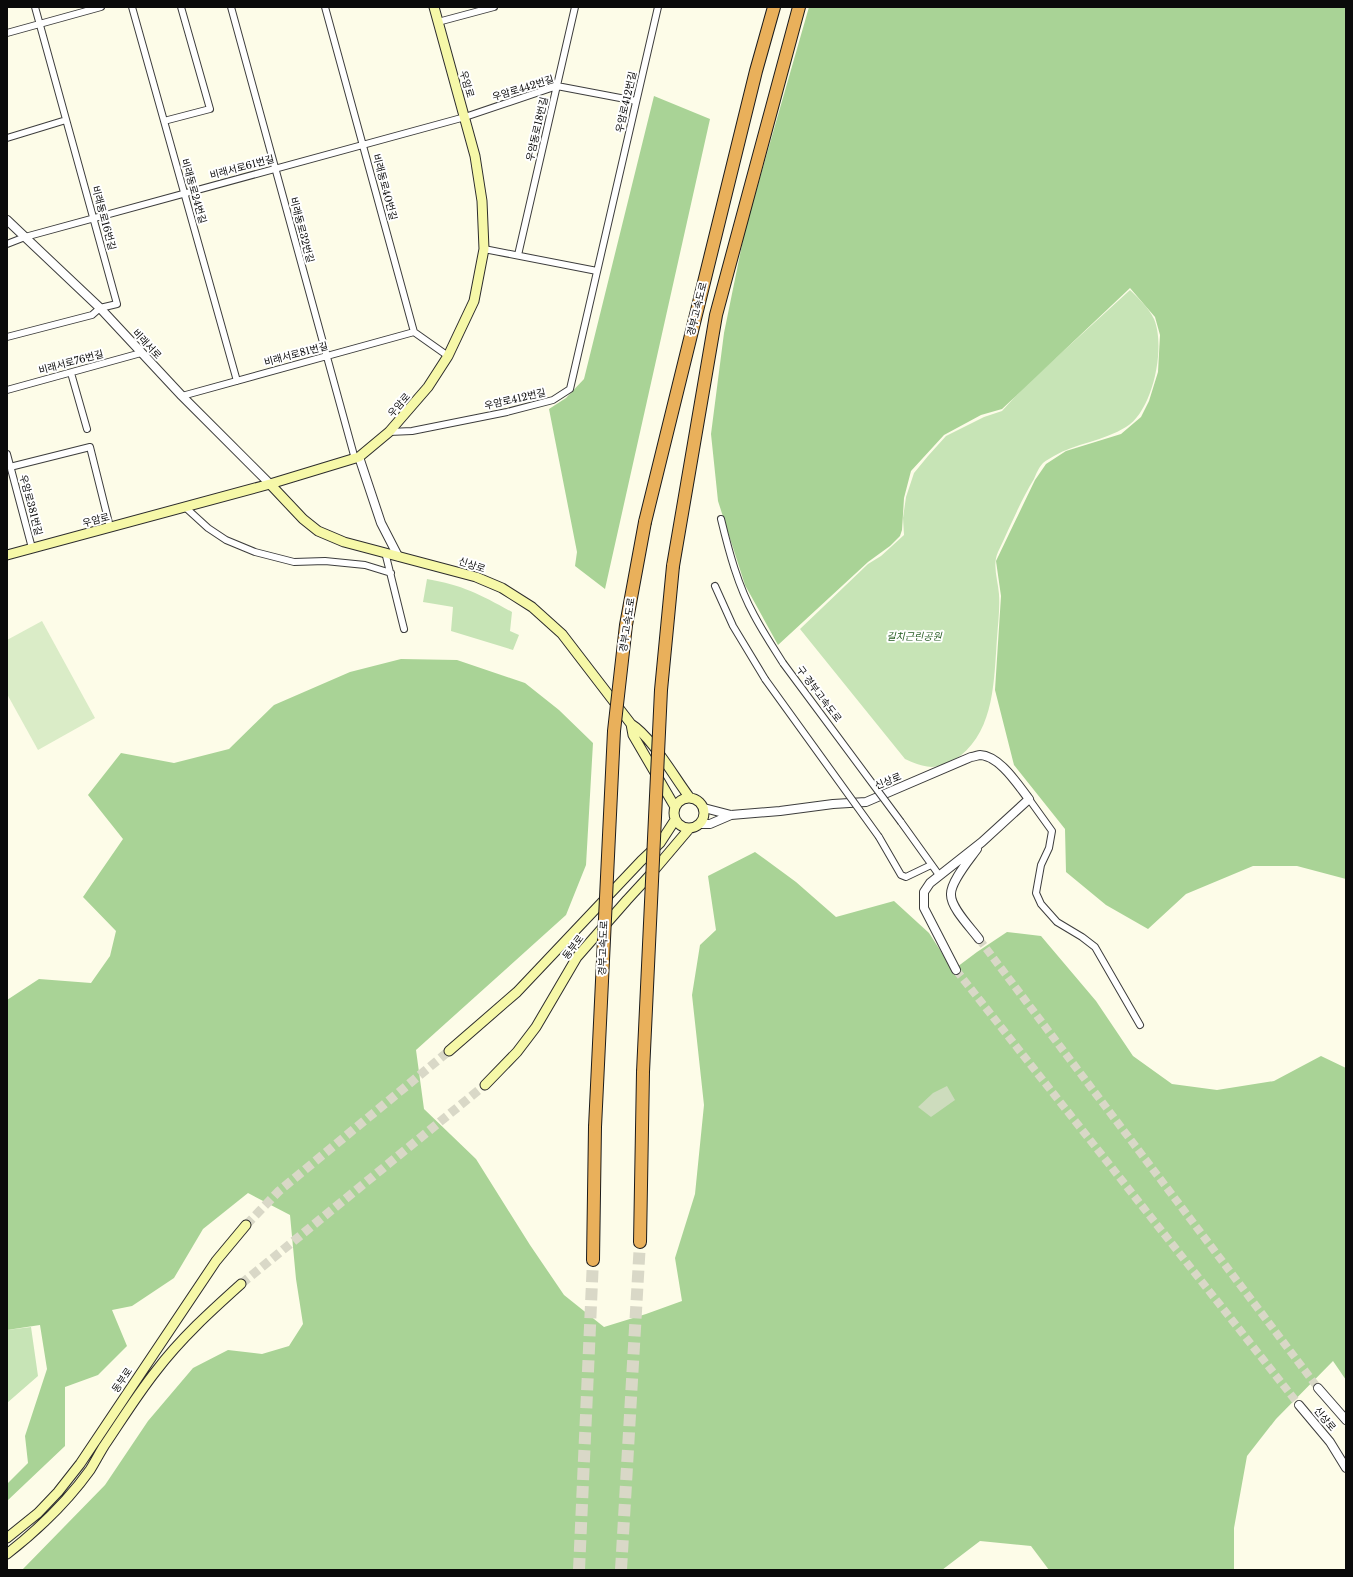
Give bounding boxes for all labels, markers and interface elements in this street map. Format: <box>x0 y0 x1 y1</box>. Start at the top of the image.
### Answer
street label: 우암로 <box>457 69 477 99</box>
street label: 우암로412번길 <box>613 70 639 134</box>
street label: 우암로442번길 <box>491 72 555 104</box>
street label: 우암동로18번길 <box>523 96 551 162</box>
street label: 비래서로61번길 <box>208 152 276 182</box>
street label: 비래동로40번길 <box>370 152 400 222</box>
street label: 비래동로24번길 <box>178 157 210 225</box>
street label: 비래동로16번길 <box>89 184 119 252</box>
street label: 비래동로32번길 <box>287 196 317 264</box>
street label: 경부고속도로 <box>684 281 710 337</box>
street label: 비래서로 <box>130 326 164 362</box>
street label: 비래서로81번길 <box>263 339 329 369</box>
street label: 비래서로76번길 <box>37 347 105 377</box>
street label: 우암로412번길 <box>483 386 547 412</box>
street label: 우암로 <box>385 390 413 420</box>
street label: 우암로381번길 <box>17 473 45 537</box>
street label: 우암로 <box>81 510 111 530</box>
street label: 신상로 <box>457 555 487 575</box>
street label: 경부고속도로 <box>616 597 638 653</box>
park label: 길치근린공원 <box>886 630 942 643</box>
street label: 구 경부고속도로 <box>794 663 844 725</box>
street label: 신상로 <box>873 770 903 792</box>
street label: 경부고속도로 <box>596 920 610 976</box>
street label: 동부로 <box>560 932 586 962</box>
street label: 동부로 <box>109 1365 135 1395</box>
street label: 신상로 <box>1311 1404 1339 1434</box>

